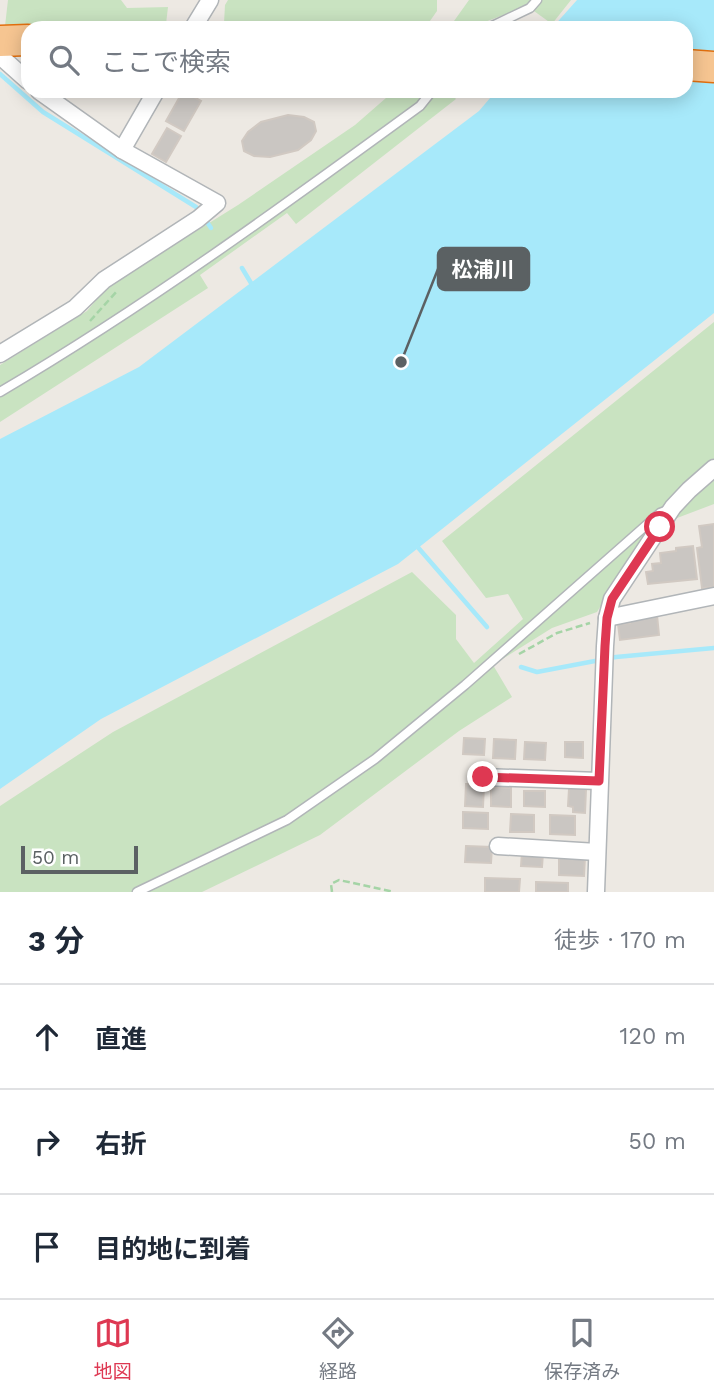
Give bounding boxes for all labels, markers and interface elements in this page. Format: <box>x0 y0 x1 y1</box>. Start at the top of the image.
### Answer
search box <box>21 21 693 98</box>
icon: search <box>45 41 83 79</box>
text: ここで検索 <box>101 47 231 77</box>
callout: 松浦川 <box>438 248 529 290</box>
text: 松浦川 <box>452 257 515 282</box>
route start <box>644 511 675 542</box>
route end <box>467 761 498 792</box>
scale bar <box>21 843 138 875</box>
text: 50 m <box>32 846 79 869</box>
text: 3 分 <box>28 923 84 958</box>
text: 徒歩 · 170 m <box>554 927 686 954</box>
icon: ahead <box>28 1018 66 1056</box>
text: 120 m <box>620 1023 686 1050</box>
text: 直進 <box>95 1024 147 1054</box>
icon: right <box>28 1123 66 1161</box>
text: 50 m <box>629 1128 686 1155</box>
text: 右折 <box>95 1129 147 1159</box>
icon: arrive <box>28 1228 66 1266</box>
text: 目的地に到着 <box>95 1234 251 1264</box>
tab: 地図 <box>94 1314 132 1383</box>
tab: 経路 <box>319 1314 357 1383</box>
tab: 保存済み <box>544 1314 620 1383</box>

